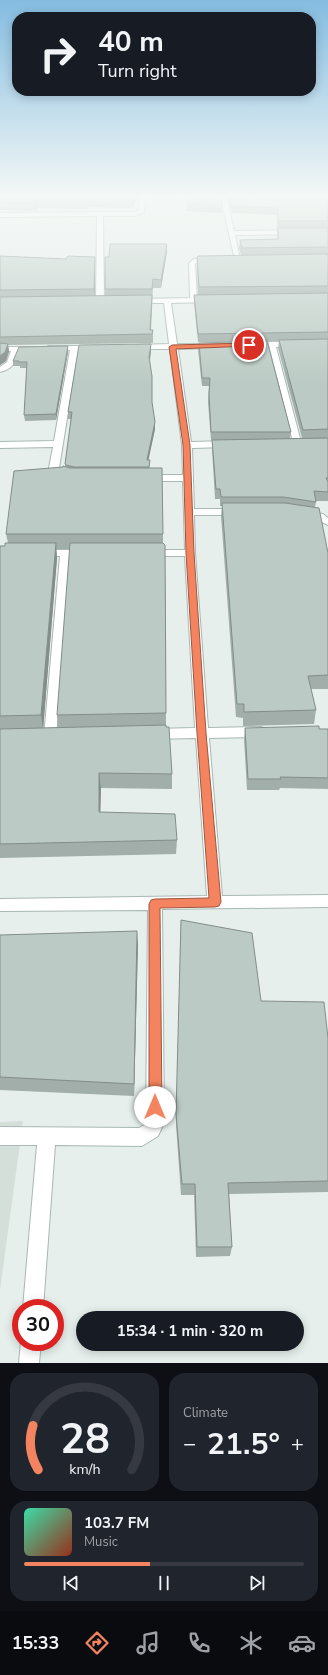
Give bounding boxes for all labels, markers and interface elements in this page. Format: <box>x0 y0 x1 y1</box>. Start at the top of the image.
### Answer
text: 40 m <box>98 23 164 61</box>
icon: right <box>32 28 84 80</box>
text: Turn right <box>98 59 177 83</box>
pin <box>232 328 266 362</box>
icon: arrive <box>238 334 260 356</box>
position arrow <box>134 1086 176 1128</box>
speed limit sign: 30 <box>12 1299 64 1351</box>
text: 15:34 · 1 min · 320 m <box>117 1321 263 1341</box>
text: Climate <box>183 1404 228 1422</box>
text: 28 <box>60 1411 109 1468</box>
text: 21.5° <box>207 1424 280 1465</box>
text: − <box>183 1429 196 1459</box>
text: + <box>291 1429 304 1459</box>
text: km/h <box>69 1460 100 1479</box>
text: 103.7 FM <box>84 1513 149 1533</box>
text: Music <box>84 1533 118 1551</box>
icon: previous <box>60 1572 82 1594</box>
icon: pause <box>153 1572 175 1594</box>
icon: next <box>246 1572 268 1594</box>
icon: directions <box>83 1629 111 1657</box>
icon: music <box>134 1629 162 1657</box>
icon: phone <box>185 1629 213 1657</box>
icon: climate <box>237 1629 265 1657</box>
icon: car <box>288 1629 316 1657</box>
text: 15:33 <box>12 1631 59 1655</box>

